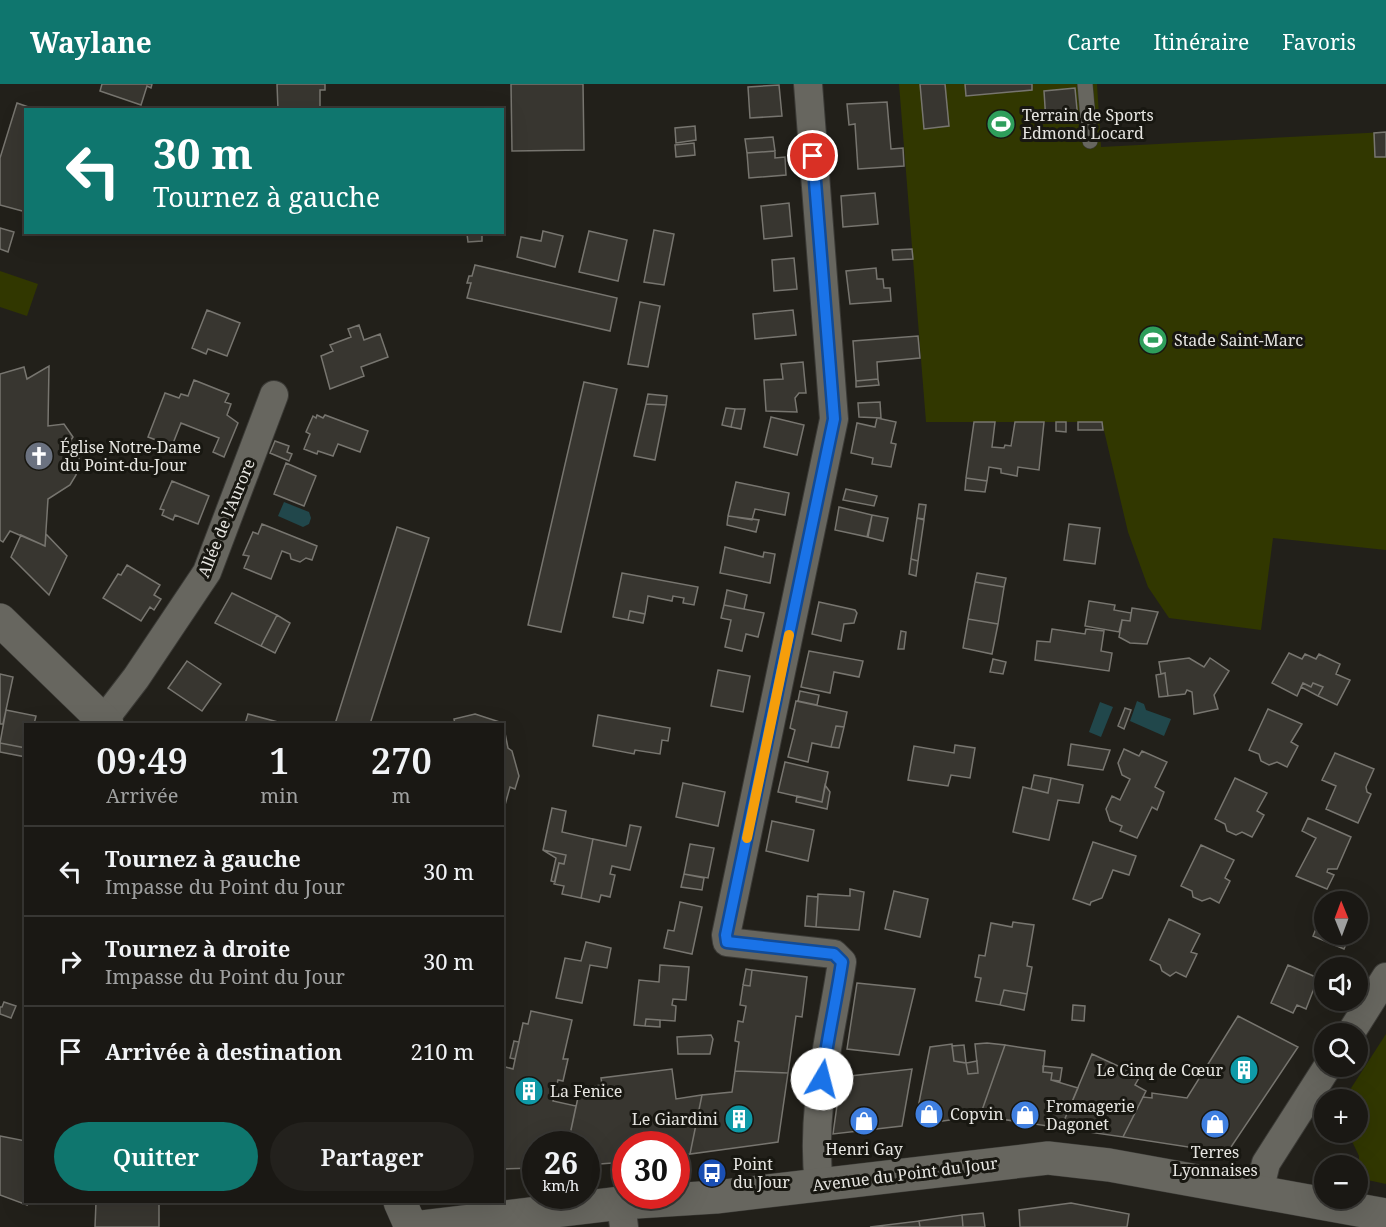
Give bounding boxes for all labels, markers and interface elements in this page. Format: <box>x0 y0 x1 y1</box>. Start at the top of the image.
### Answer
text: Waylane <box>30 23 152 61</box>
text: Carte <box>1067 28 1121 56</box>
text: Itinéraire <box>1154 28 1249 56</box>
text: Favoris <box>1282 28 1356 56</box>
place label: Terrain de Sports Edmond Locard <box>1022 104 1154 144</box>
sports icon: Terrain de Sports Edmond Locard <box>985 108 1017 140</box>
text: 30 m <box>153 124 253 181</box>
pin <box>787 130 838 181</box>
icon: left <box>54 132 132 210</box>
icon: arrive <box>796 139 829 172</box>
text: Tournez à gauche <box>153 178 380 215</box>
sports icon: Stade Saint-Marc <box>1137 324 1169 356</box>
place label: Stade Saint-Marc <box>1174 329 1303 351</box>
place label: Église Notre-Dame du Point-du-Jour <box>60 436 201 476</box>
church icon: Église Notre-Dame du Point-du-Jour <box>23 440 55 472</box>
street label: Allée de l'Aurore <box>192 455 260 581</box>
text: 09:49 <box>96 736 188 785</box>
text: 1 <box>269 736 290 785</box>
text: 270 <box>371 736 432 785</box>
text: Arrivée <box>106 782 178 809</box>
text: min <box>260 782 299 809</box>
text: m <box>392 782 411 809</box>
text: Tournez à gauche <box>105 843 301 873</box>
icon: left <box>54 855 87 888</box>
text: 30 m <box>423 856 474 886</box>
text: Impasse du Point du Jour <box>105 873 345 900</box>
north arrow <box>1314 891 1368 945</box>
map controls <box>1314 891 1368 1209</box>
text: Tournez à droite <box>105 933 290 963</box>
icon: right <box>54 945 87 978</box>
text: 30 m <box>423 946 474 976</box>
button: sound <box>1314 957 1368 1011</box>
text: Impasse du Point du Jour <box>105 963 345 990</box>
button: search <box>1314 1023 1368 1077</box>
icon: arrive <box>54 1035 87 1068</box>
text: Arrivée à destination <box>105 1036 342 1066</box>
text: 210 m <box>411 1036 474 1066</box>
position arrow <box>790 1047 854 1111</box>
building icon: Le Cinq de Cœur <box>1228 1054 1260 1086</box>
place label: Le Cinq de Cœur <box>1097 1059 1223 1081</box>
building icon: La Fenice <box>513 1075 545 1107</box>
place label: La Fenice <box>550 1080 622 1102</box>
button: + <box>1314 1089 1368 1143</box>
place label: Fromagerie Dagonet <box>1046 1095 1135 1135</box>
shop icon: Copvin <box>913 1098 945 1130</box>
shop icon: Fromagerie Dagonet <box>1009 1099 1041 1131</box>
building icon: Le Giardini <box>723 1103 755 1135</box>
place label: Copvin <box>950 1103 1004 1125</box>
shop icon: Henri Gay <box>848 1105 880 1137</box>
place label: Le Giardini <box>632 1108 718 1130</box>
shop icon: Terres Lyonnaises <box>1199 1108 1231 1140</box>
button: Quitter <box>54 1122 258 1191</box>
button: Partager <box>270 1122 474 1191</box>
speed limit sign: 30 <box>612 1131 690 1209</box>
place label: Henri Gay <box>825 1138 904 1160</box>
place label: Terres Lyonnaises <box>1172 1141 1258 1181</box>
text: 26 <box>544 1142 578 1183</box>
street label: Avenue du Point du Jour <box>811 1152 999 1196</box>
place label: Point du Jour <box>733 1153 790 1193</box>
button: − <box>1314 1155 1368 1209</box>
bus stop icon: Point du Jour <box>696 1157 728 1189</box>
text: km/h <box>543 1175 579 1195</box>

